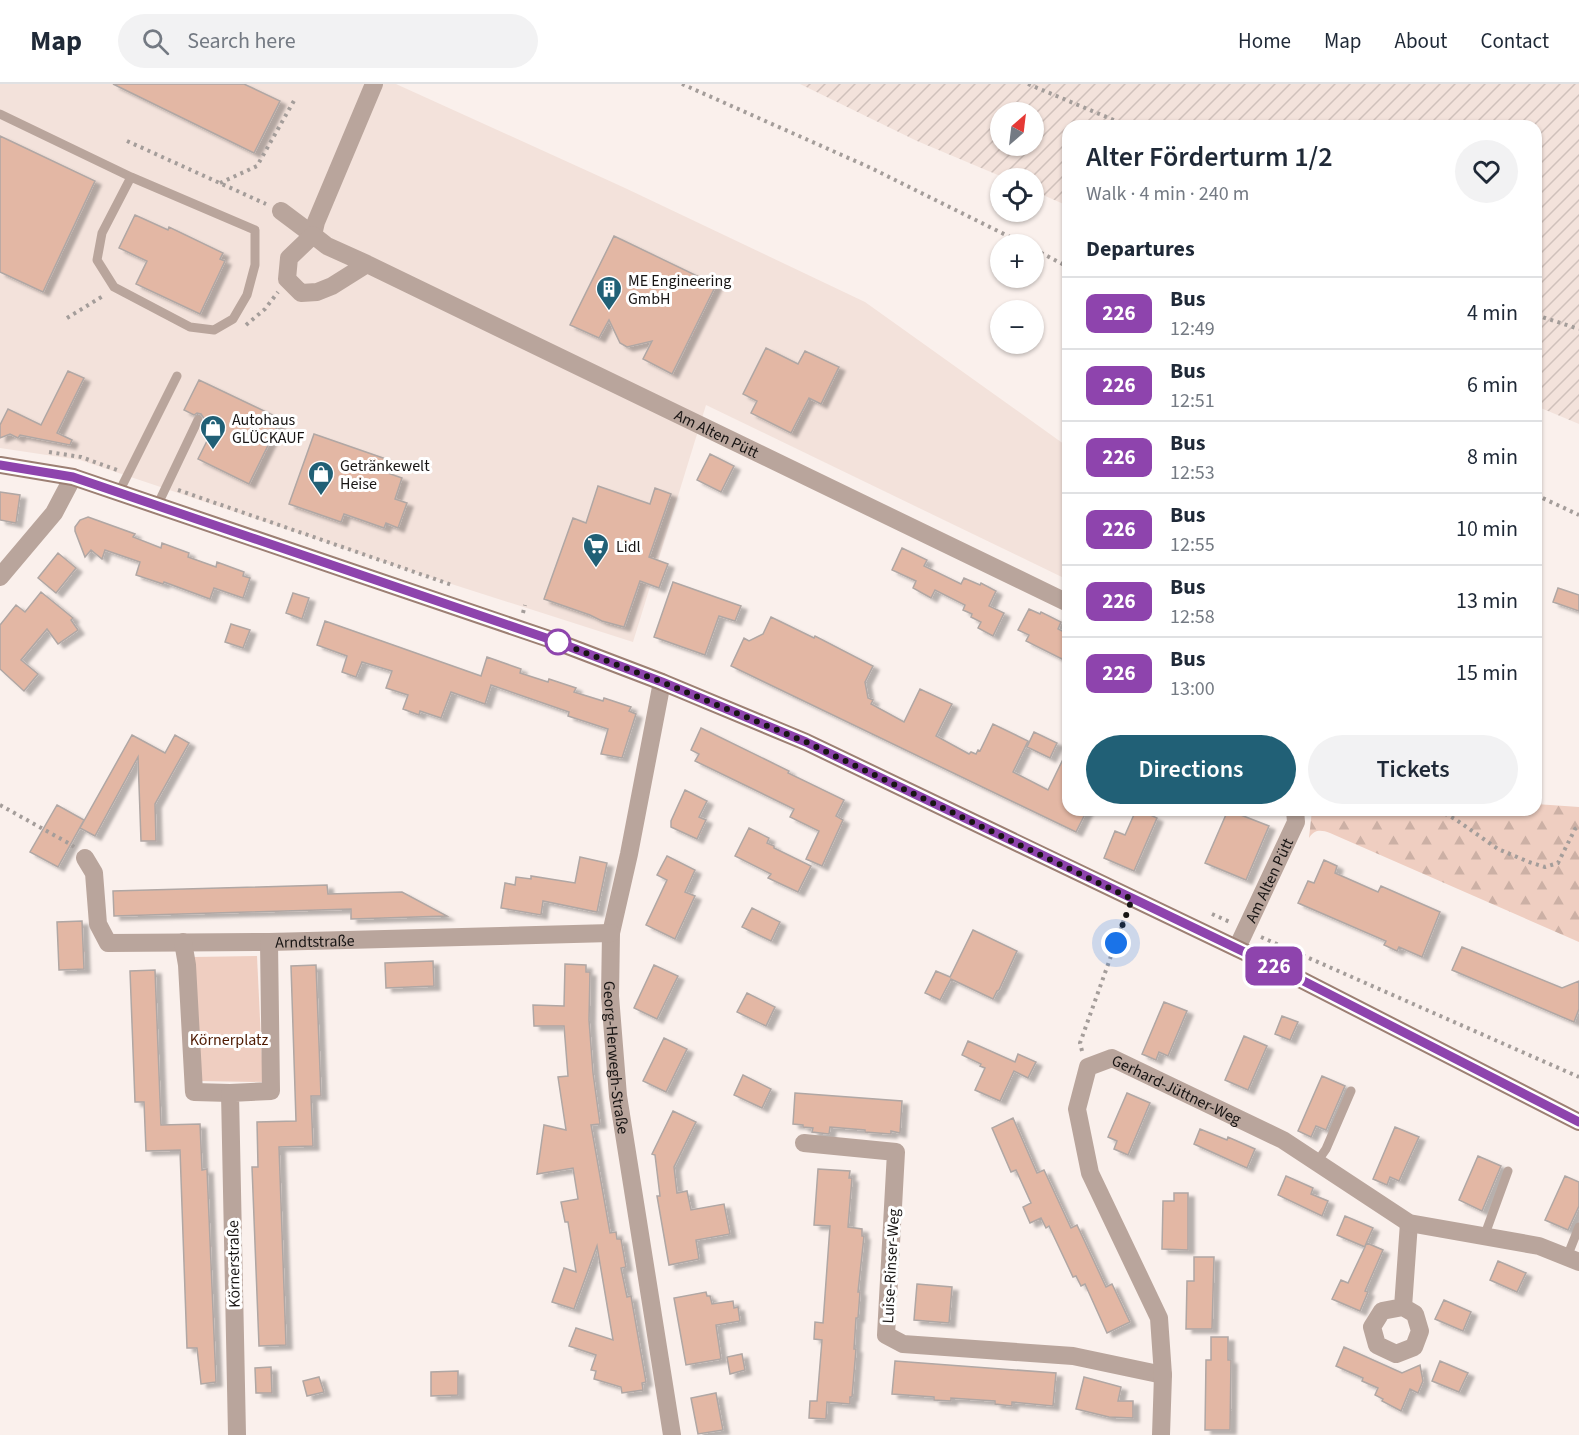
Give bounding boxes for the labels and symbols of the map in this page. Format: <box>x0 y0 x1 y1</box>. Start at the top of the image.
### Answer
north arrow <box>990 102 1044 156</box>
place label: ME Engineering GmbH <box>628 270 731 310</box>
building icon: ME Engineering GmbH <box>594 274 624 312</box>
street label: Am Alten Pütt <box>671 404 763 464</box>
place label: Autohaus GLÜCKAUF <box>232 409 305 449</box>
shop icon: Autohaus GLÜCKAUF <box>198 413 228 451</box>
place label: Getränkewelt Heise <box>340 455 430 495</box>
shop icon: Getränkewelt Heise <box>306 459 336 497</box>
supermarket icon: Lidl <box>581 531 611 569</box>
place label: Lidl <box>616 536 641 558</box>
unlabelled marker <box>545 629 571 655</box>
street label: Am Alten Pütt <box>1240 834 1299 927</box>
your location <box>1101 928 1131 958</box>
street label: Arndtstraße <box>275 930 355 954</box>
line badge: 226 <box>1240 946 1308 986</box>
street label: Georg-Herwegh-Straße <box>598 981 634 1136</box>
park label: Körnerplatz <box>190 1029 269 1051</box>
street label: Gerhard-Jüttner-Weg <box>1108 1050 1245 1130</box>
street label: Luise-Rinser-Weg <box>877 1208 905 1324</box>
street label: Körnerstraße <box>222 1220 246 1308</box>

